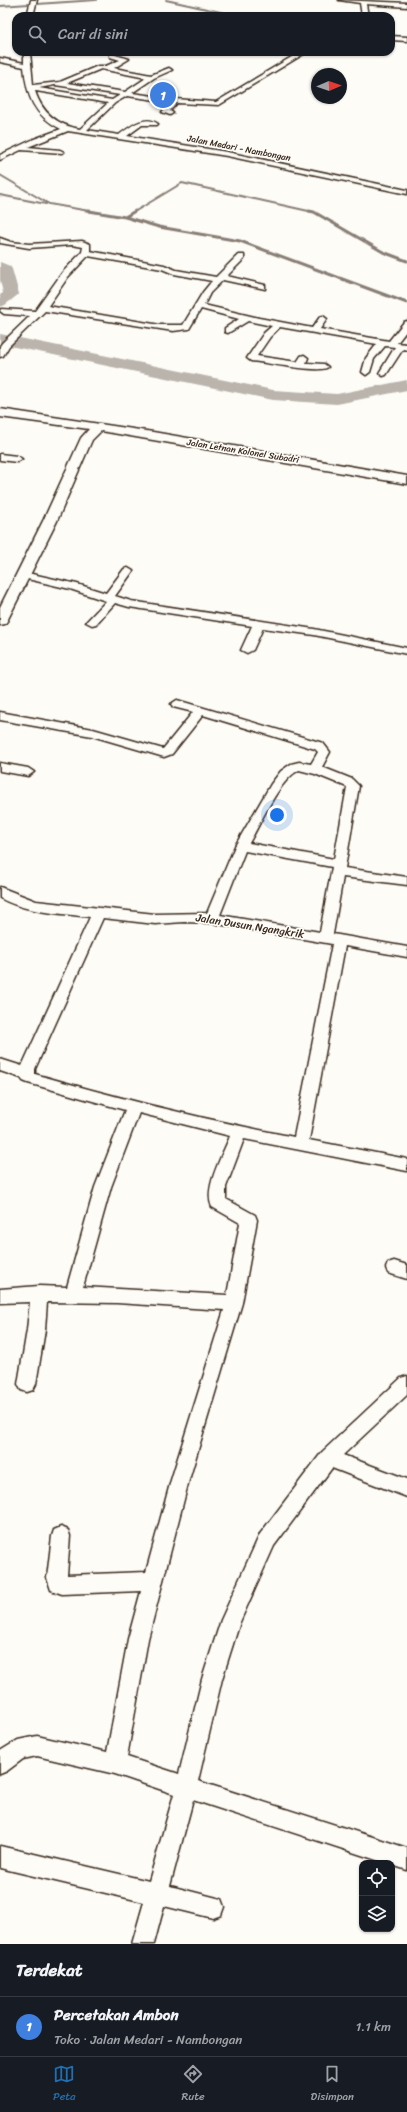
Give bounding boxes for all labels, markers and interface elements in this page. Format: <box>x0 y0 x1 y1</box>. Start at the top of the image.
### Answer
search box <box>12 12 395 56</box>
text: Cari di sini <box>58 21 128 47</box>
icon: search <box>26 23 48 45</box>
north arrow <box>311 68 347 104</box>
pin: 1 <box>150 80 176 110</box>
street label: Jalan Medari - Nambongan <box>185 130 292 166</box>
street label: Jalan Letnan Kolonel Subadri <box>185 434 301 468</box>
your location <box>267 805 287 825</box>
street label: Jalan Dusun Ngangkrik <box>194 908 306 944</box>
map controls <box>359 1860 395 1932</box>
button: locate <box>359 1860 395 1896</box>
button: layers <box>359 1896 395 1932</box>
text: Terdekat <box>16 1955 82 1985</box>
text: Percetakan Ambon <box>54 2002 179 2028</box>
text: 1 <box>26 2015 32 2038</box>
text: 1.1 km <box>356 2015 391 2038</box>
text: Toko · Jalan Medari - Nambongan <box>54 2028 242 2051</box>
tab: Peta <box>53 2063 76 2106</box>
tab: Rute <box>182 2063 205 2106</box>
tab: Disimpan <box>311 2063 354 2106</box>

